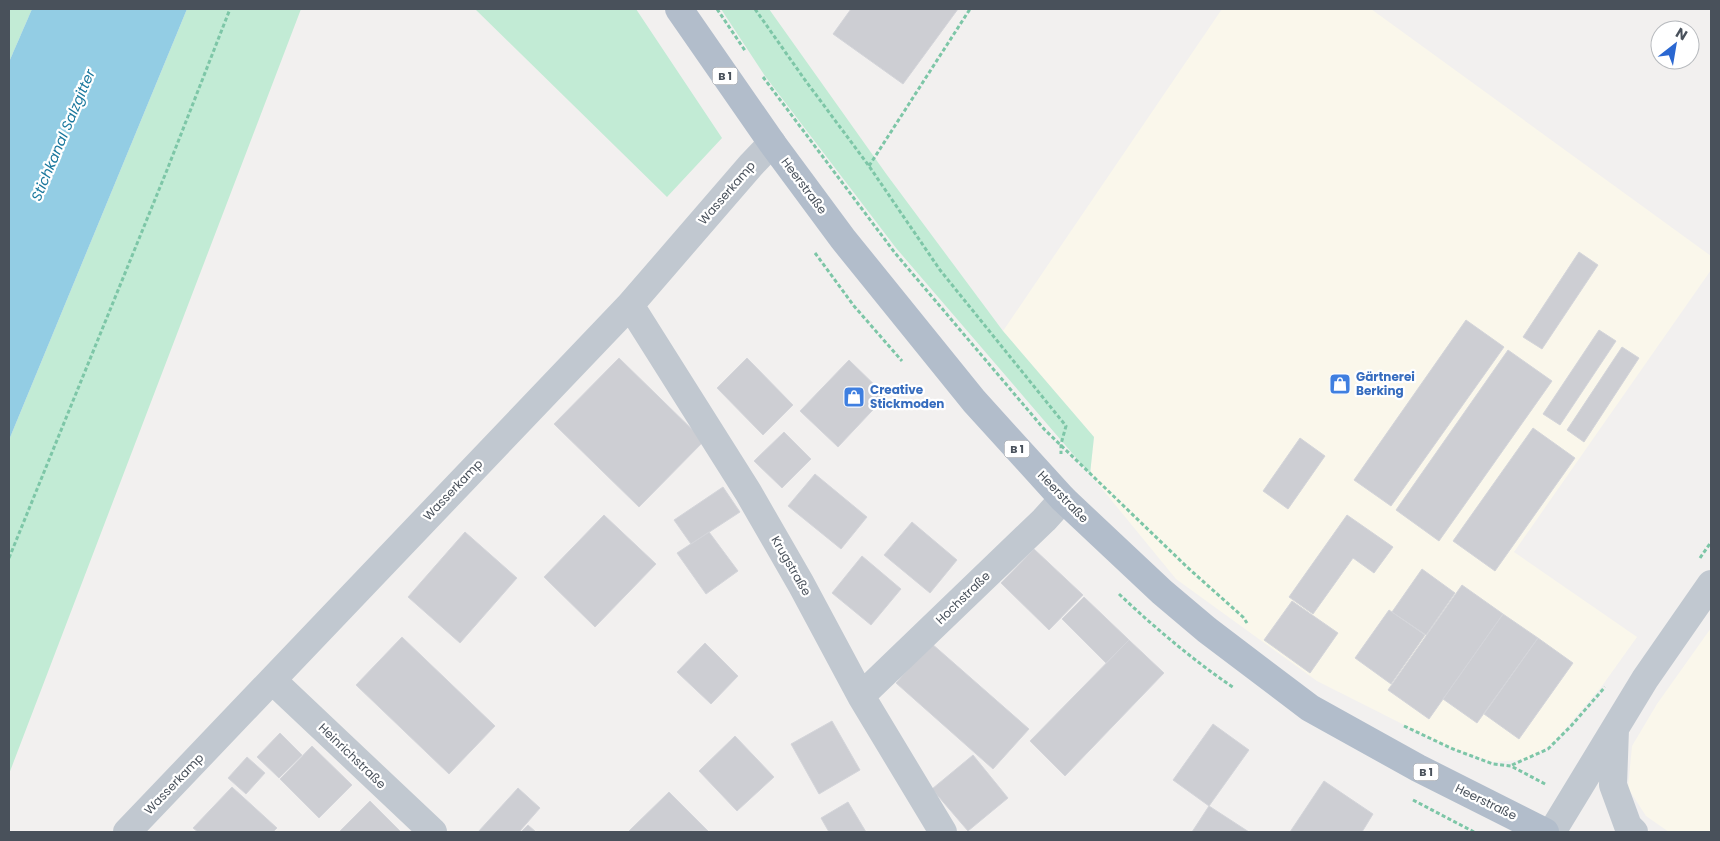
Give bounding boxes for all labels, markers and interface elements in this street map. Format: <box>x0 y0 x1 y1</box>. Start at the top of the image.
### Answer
north arrow <box>1650 20 1700 70</box>
text: N <box>1672 23 1691 45</box>
water label: Stichkanal Salzgitter <box>26 65 100 204</box>
road number: B 1 <box>712 68 738 84</box>
street label: Heerstraße <box>778 154 831 217</box>
street label: Wasserkamp <box>694 157 759 228</box>
place label: Gärtnerei Berking <box>1356 368 1415 399</box>
shop icon: Gärtnerei Berking <box>1328 372 1352 396</box>
place label: Creative Stickmoden <box>870 381 944 412</box>
shop icon: Creative Stickmoden <box>842 385 866 409</box>
road number: B 1 <box>1004 440 1030 458</box>
street label: Wasserkamp <box>419 455 486 524</box>
street label: Heerstraße <box>1034 467 1093 526</box>
street label: Krugstraße <box>767 533 815 599</box>
street label: Hochstraße <box>932 567 994 628</box>
street label: Heinrichstraße <box>315 719 390 792</box>
street label: Wasserkamp <box>140 749 207 818</box>
road number: B 1 <box>1414 764 1438 780</box>
street label: Heerstraße <box>1453 779 1520 824</box>

